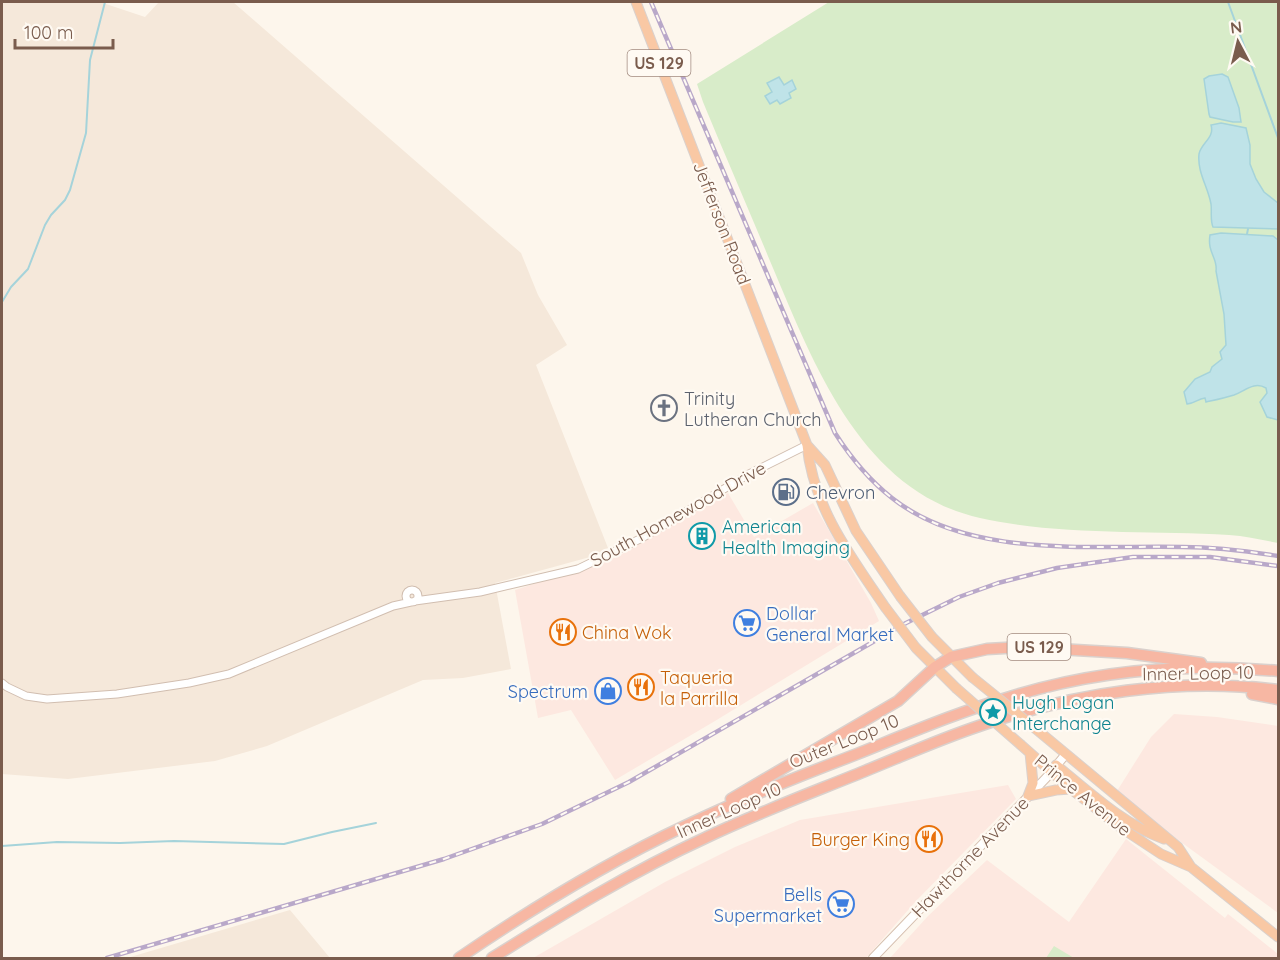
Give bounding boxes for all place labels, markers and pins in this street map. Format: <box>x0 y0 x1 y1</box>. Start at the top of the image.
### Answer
place label: Trinity Lutheran Church <box>684 387 822 431</box>
church icon: Trinity Lutheran Church <box>649 393 679 423</box>
fuel station icon: Chevron <box>771 477 801 507</box>
place label: Chevron <box>806 481 875 504</box>
place label: American Health Imaging <box>722 515 850 559</box>
building icon: American Health Imaging <box>687 521 717 551</box>
place label: Dollar General Market <box>766 602 894 646</box>
supermarket icon: Dollar General Market <box>732 608 762 638</box>
restaurant icon: China Wok <box>548 617 578 647</box>
place label: China Wok <box>582 621 672 644</box>
place label: Taqueria la Parrilla <box>660 666 738 710</box>
restaurant icon: Taqueria la Parrilla <box>626 672 656 702</box>
shop icon: Spectrum <box>593 676 623 706</box>
place label: Spectrum <box>508 680 588 703</box>
place label: Hugh Logan Interchange <box>1012 691 1114 735</box>
place icon: Hugh Logan Interchange <box>978 697 1008 727</box>
restaurant icon: Burger King <box>914 824 944 854</box>
place label: Burger King <box>811 828 910 851</box>
place label: Bells Supermarket <box>714 883 822 927</box>
supermarket icon: Bells Supermarket <box>826 889 856 919</box>

